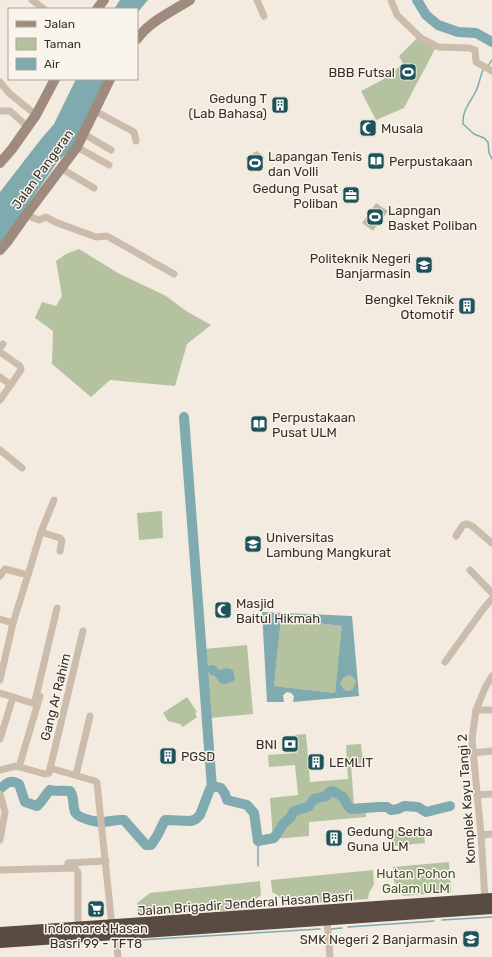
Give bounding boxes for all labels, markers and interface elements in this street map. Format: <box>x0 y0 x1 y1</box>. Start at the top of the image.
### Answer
legend <box>8 8 138 80</box>
text: Jalan <box>44 17 75 31</box>
text: Taman <box>44 37 81 51</box>
text: Air <box>44 57 60 71</box>
sports icon: BBB Futsal <box>398 62 418 82</box>
place label: BBB Futsal <box>328 65 395 80</box>
place label: Gedung T (Lab Bahasa) <box>188 91 267 121</box>
building icon: Gedung T (Lab Bahasa) <box>270 95 290 115</box>
mosque icon: Musala <box>358 118 378 138</box>
place label: Musala <box>381 121 423 136</box>
street label: Jalan Pangeran <box>8 126 77 213</box>
place label: Lapangan Tenis dan Volli <box>268 149 363 179</box>
library icon: Perpustakaan <box>366 151 386 171</box>
sports icon: Lapangan Tenis dan Volli <box>245 153 265 173</box>
place label: Perpustakaan <box>389 154 473 169</box>
place label: Gedung Pusat Poliban <box>252 181 338 211</box>
office icon: Gedung Pusat Poliban <box>341 185 361 205</box>
place label: Lapngan Basket Poliban <box>388 203 477 233</box>
sports icon: Lapngan Basket Poliban <box>365 207 385 227</box>
place label: Politeknik Negeri Banjarmasin <box>310 251 411 281</box>
school or university icon: Politeknik Negeri Banjarmasin <box>414 255 434 275</box>
place label: Bengkel Teknik Otomotif <box>365 292 454 322</box>
building icon: Bengkel Teknik Otomotif <box>457 296 477 316</box>
place label: Perpustakaan Pusat ULM <box>272 410 356 440</box>
library icon: Perpustakaan Pusat ULM <box>249 414 269 434</box>
place label: Universitas Lambung Mangkurat <box>266 530 391 561</box>
school or university icon: Universitas Lambung Mangkurat <box>243 534 263 554</box>
place label: Masjid Baitul Hikmah <box>236 596 320 626</box>
mosque icon: Masjid Baitul Hikmah <box>213 600 233 620</box>
street label: Gang Ar Rahim <box>37 652 75 743</box>
street label: Komplek Kayu Tangi 2 <box>454 733 480 864</box>
bank icon: BNI <box>280 734 300 754</box>
place label: BNI <box>256 737 277 752</box>
building icon: PGSD <box>158 746 178 766</box>
place label: PGSD <box>181 749 215 764</box>
building icon: LEMLIT <box>306 752 326 772</box>
place label: LEMLIT <box>329 755 373 770</box>
place label: Gedung Serba Guna ULM <box>347 824 433 854</box>
building icon: Gedung Serba Guna ULM <box>324 828 344 848</box>
park label: Hutan Pohon Galam ULM <box>376 866 456 896</box>
street label: Jalan Brigadir Jenderal Hasan Basri <box>137 888 353 920</box>
supermarket icon: Indomaret Hasan Basri 99 - TFT8 <box>86 899 106 919</box>
place label: Indomaret Hasan Basri 99 - TFT8 <box>44 921 148 951</box>
school or university icon: SMK Negeri 2 Banjarmasin <box>461 929 481 949</box>
place label: SMK Negeri 2 Banjarmasin <box>300 932 458 948</box>

